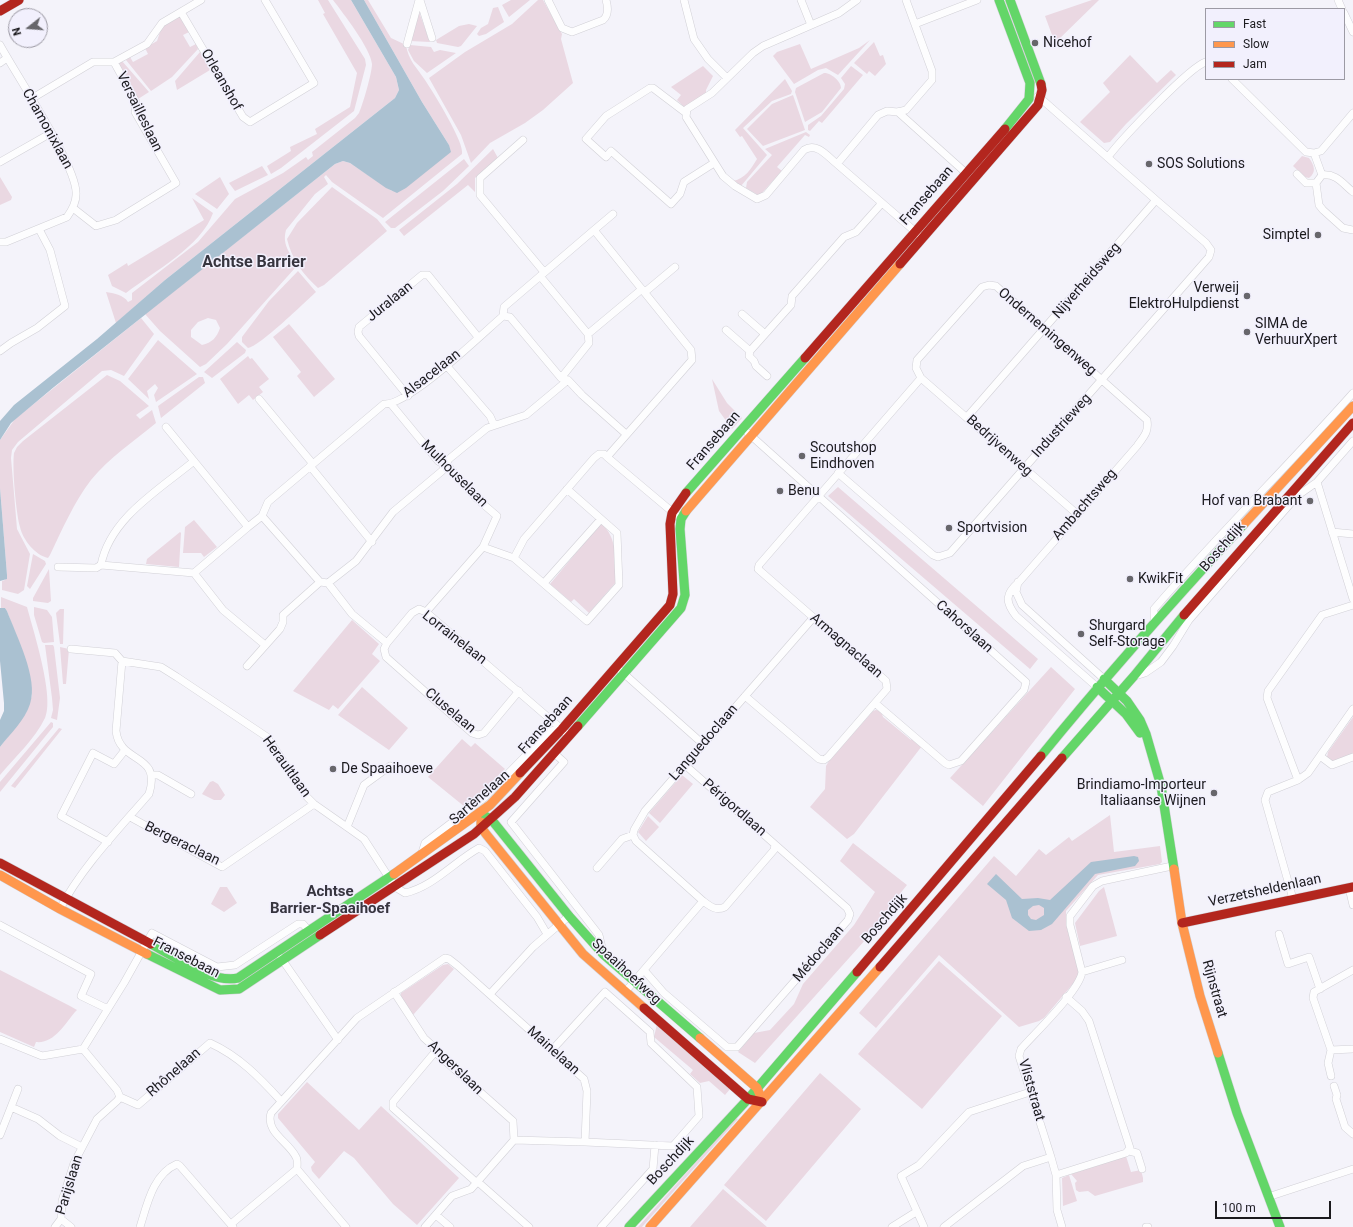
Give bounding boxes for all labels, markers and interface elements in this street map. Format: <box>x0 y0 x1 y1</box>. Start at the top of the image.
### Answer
north arrow <box>8 8 48 48</box>
legend <box>1205 8 1345 80</box>
text: Fast <box>1243 17 1266 31</box>
text: N <box>10 26 24 37</box>
place label: Nicehof <box>1043 35 1092 51</box>
text: Slow <box>1243 37 1269 51</box>
marker: Nicehof <box>1030 38 1040 48</box>
street label: Orleanshof <box>197 46 245 114</box>
text: Jam <box>1243 57 1267 71</box>
street label: Versailleslaan <box>112 69 166 155</box>
street label: Chamonixlaan <box>18 86 76 172</box>
place label: SOS Solutions <box>1157 156 1245 172</box>
marker: SOS Solutions <box>1144 159 1154 169</box>
street label: Fransebaan <box>897 163 957 229</box>
place label: Simptel <box>1263 227 1310 243</box>
marker: Simptel <box>1313 230 1323 240</box>
street label: Nijverheidsweg <box>1049 240 1125 322</box>
district label: Achtse Barrier <box>202 253 306 273</box>
street label: Juralaan <box>364 279 416 325</box>
place label: Verweij ElektroHulpdienst <box>1129 280 1239 312</box>
street label: Ondernemingenweg <box>994 285 1100 379</box>
marker: Verweij ElektroHulpdienst <box>1242 291 1252 301</box>
place label: SIMA de VerhuurXpert <box>1255 316 1337 348</box>
marker: SIMA de VerhuurXpert <box>1242 327 1252 337</box>
street label: Alsacelaan <box>400 346 464 402</box>
street label: Industrieweg <box>1029 391 1095 461</box>
street label: Fransebaan <box>684 408 744 474</box>
street label: Bedrijvenweg <box>962 412 1036 480</box>
street label: Mulhouselaan <box>417 437 491 511</box>
place label: Scoutshop Eindhoven <box>810 440 877 472</box>
marker: Scoutshop Eindhoven <box>797 451 807 461</box>
street label: Ambachtsweg <box>1049 466 1121 544</box>
place label: Benu <box>788 483 820 499</box>
marker: Benu <box>775 486 785 496</box>
place label: Hof van Brabant <box>1202 493 1302 509</box>
marker: Hof van Brabant <box>1305 496 1315 506</box>
street label: Boschdijk <box>1197 519 1249 575</box>
place label: Sportvision <box>957 520 1027 536</box>
marker: Sportvision <box>944 523 954 533</box>
place label: KwikFit <box>1138 571 1183 587</box>
marker: KwikFit <box>1125 574 1135 584</box>
street label: Cahorslaan <box>932 597 996 657</box>
street label: Lorrainelaan <box>418 608 490 668</box>
street label: Armagnaclaan <box>806 610 886 682</box>
place label: Shurgard Self-Storage <box>1089 618 1165 650</box>
marker: Shurgard Self-Storage <box>1076 629 1086 639</box>
street label: Cluselaan <box>421 685 479 737</box>
street label: Fransebaan <box>515 692 577 758</box>
street label: Languedoclaan <box>666 701 742 785</box>
street label: Heraultlaan <box>258 733 314 801</box>
place label: De Spaaihoeve <box>341 761 433 777</box>
marker: De Spaaihoeve <box>328 764 338 774</box>
street label: Sartènelaan <box>446 767 514 829</box>
street label: Périgordlaan <box>699 776 769 840</box>
place label: Brindiamo-Importeur Italiaanse Wijnen <box>1077 777 1206 810</box>
marker: Brindiamo-Importeur Italiaanse Wijnen <box>1209 788 1219 798</box>
street label: Bergeraclaan <box>142 819 222 869</box>
street label: Verzetsheldenlaan <box>1207 871 1323 911</box>
district label: Achtse Barrier-Spaaihoef <box>270 883 390 918</box>
street label: Boschdijk <box>859 891 911 947</box>
street label: Médoclaan <box>790 922 848 986</box>
street label: Fransebaan <box>150 934 222 982</box>
street label: Spaaihoefweg <box>588 936 664 1008</box>
street label: Rijnstraat <box>1198 958 1230 1020</box>
street label: Mainelaan <box>523 1023 583 1079</box>
street label: Angerslaan <box>424 1037 486 1099</box>
street label: Rhônelaan <box>144 1045 204 1101</box>
street label: Vliststraat <box>1014 1057 1048 1123</box>
street label: Boschdijk <box>644 1133 698 1189</box>
street label: Parijslaan <box>53 1153 87 1217</box>
scale bar <box>1217 1193 1333 1219</box>
text: 100 m <box>1222 1201 1256 1215</box>

